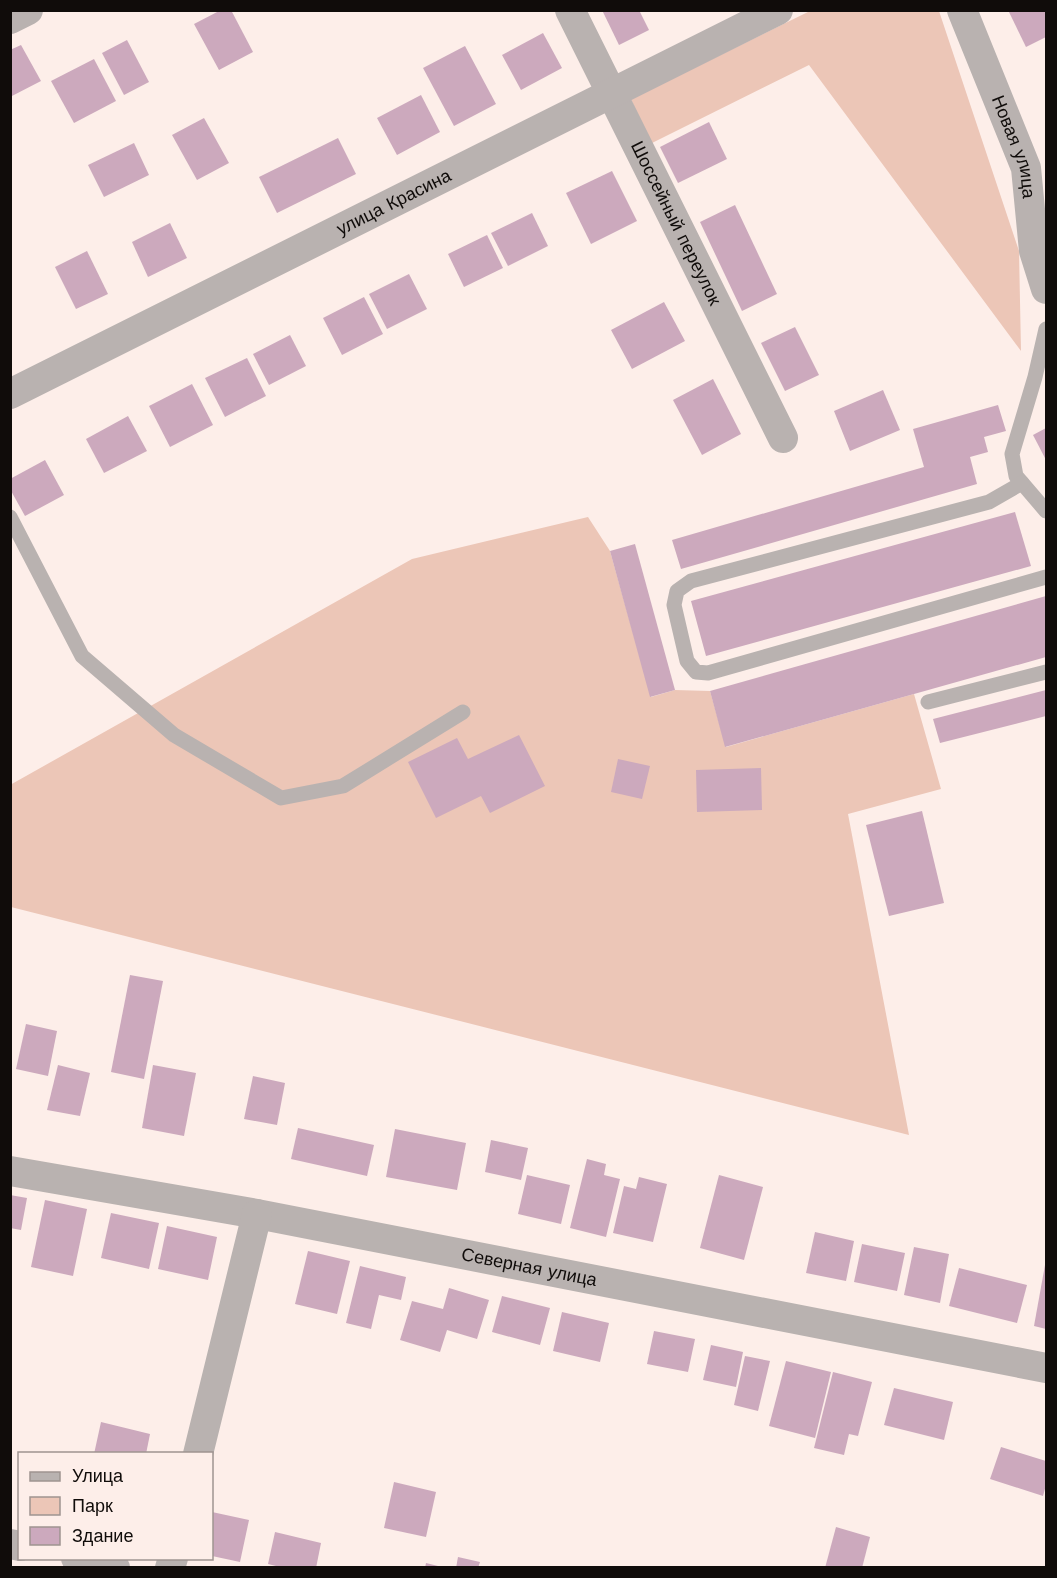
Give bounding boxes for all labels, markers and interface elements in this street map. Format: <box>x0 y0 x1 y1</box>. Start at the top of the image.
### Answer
street label: Новая улица <box>988 92 1040 200</box>
street label: Шоссейный переулок <box>627 137 726 308</box>
street label: улица Красина <box>333 164 455 239</box>
street label: Северная улица <box>460 1243 600 1290</box>
legend <box>18 1452 213 1560</box>
text: Улица <box>72 1465 124 1486</box>
text: Парк <box>72 1495 113 1516</box>
text: Здание <box>72 1525 133 1546</box>

